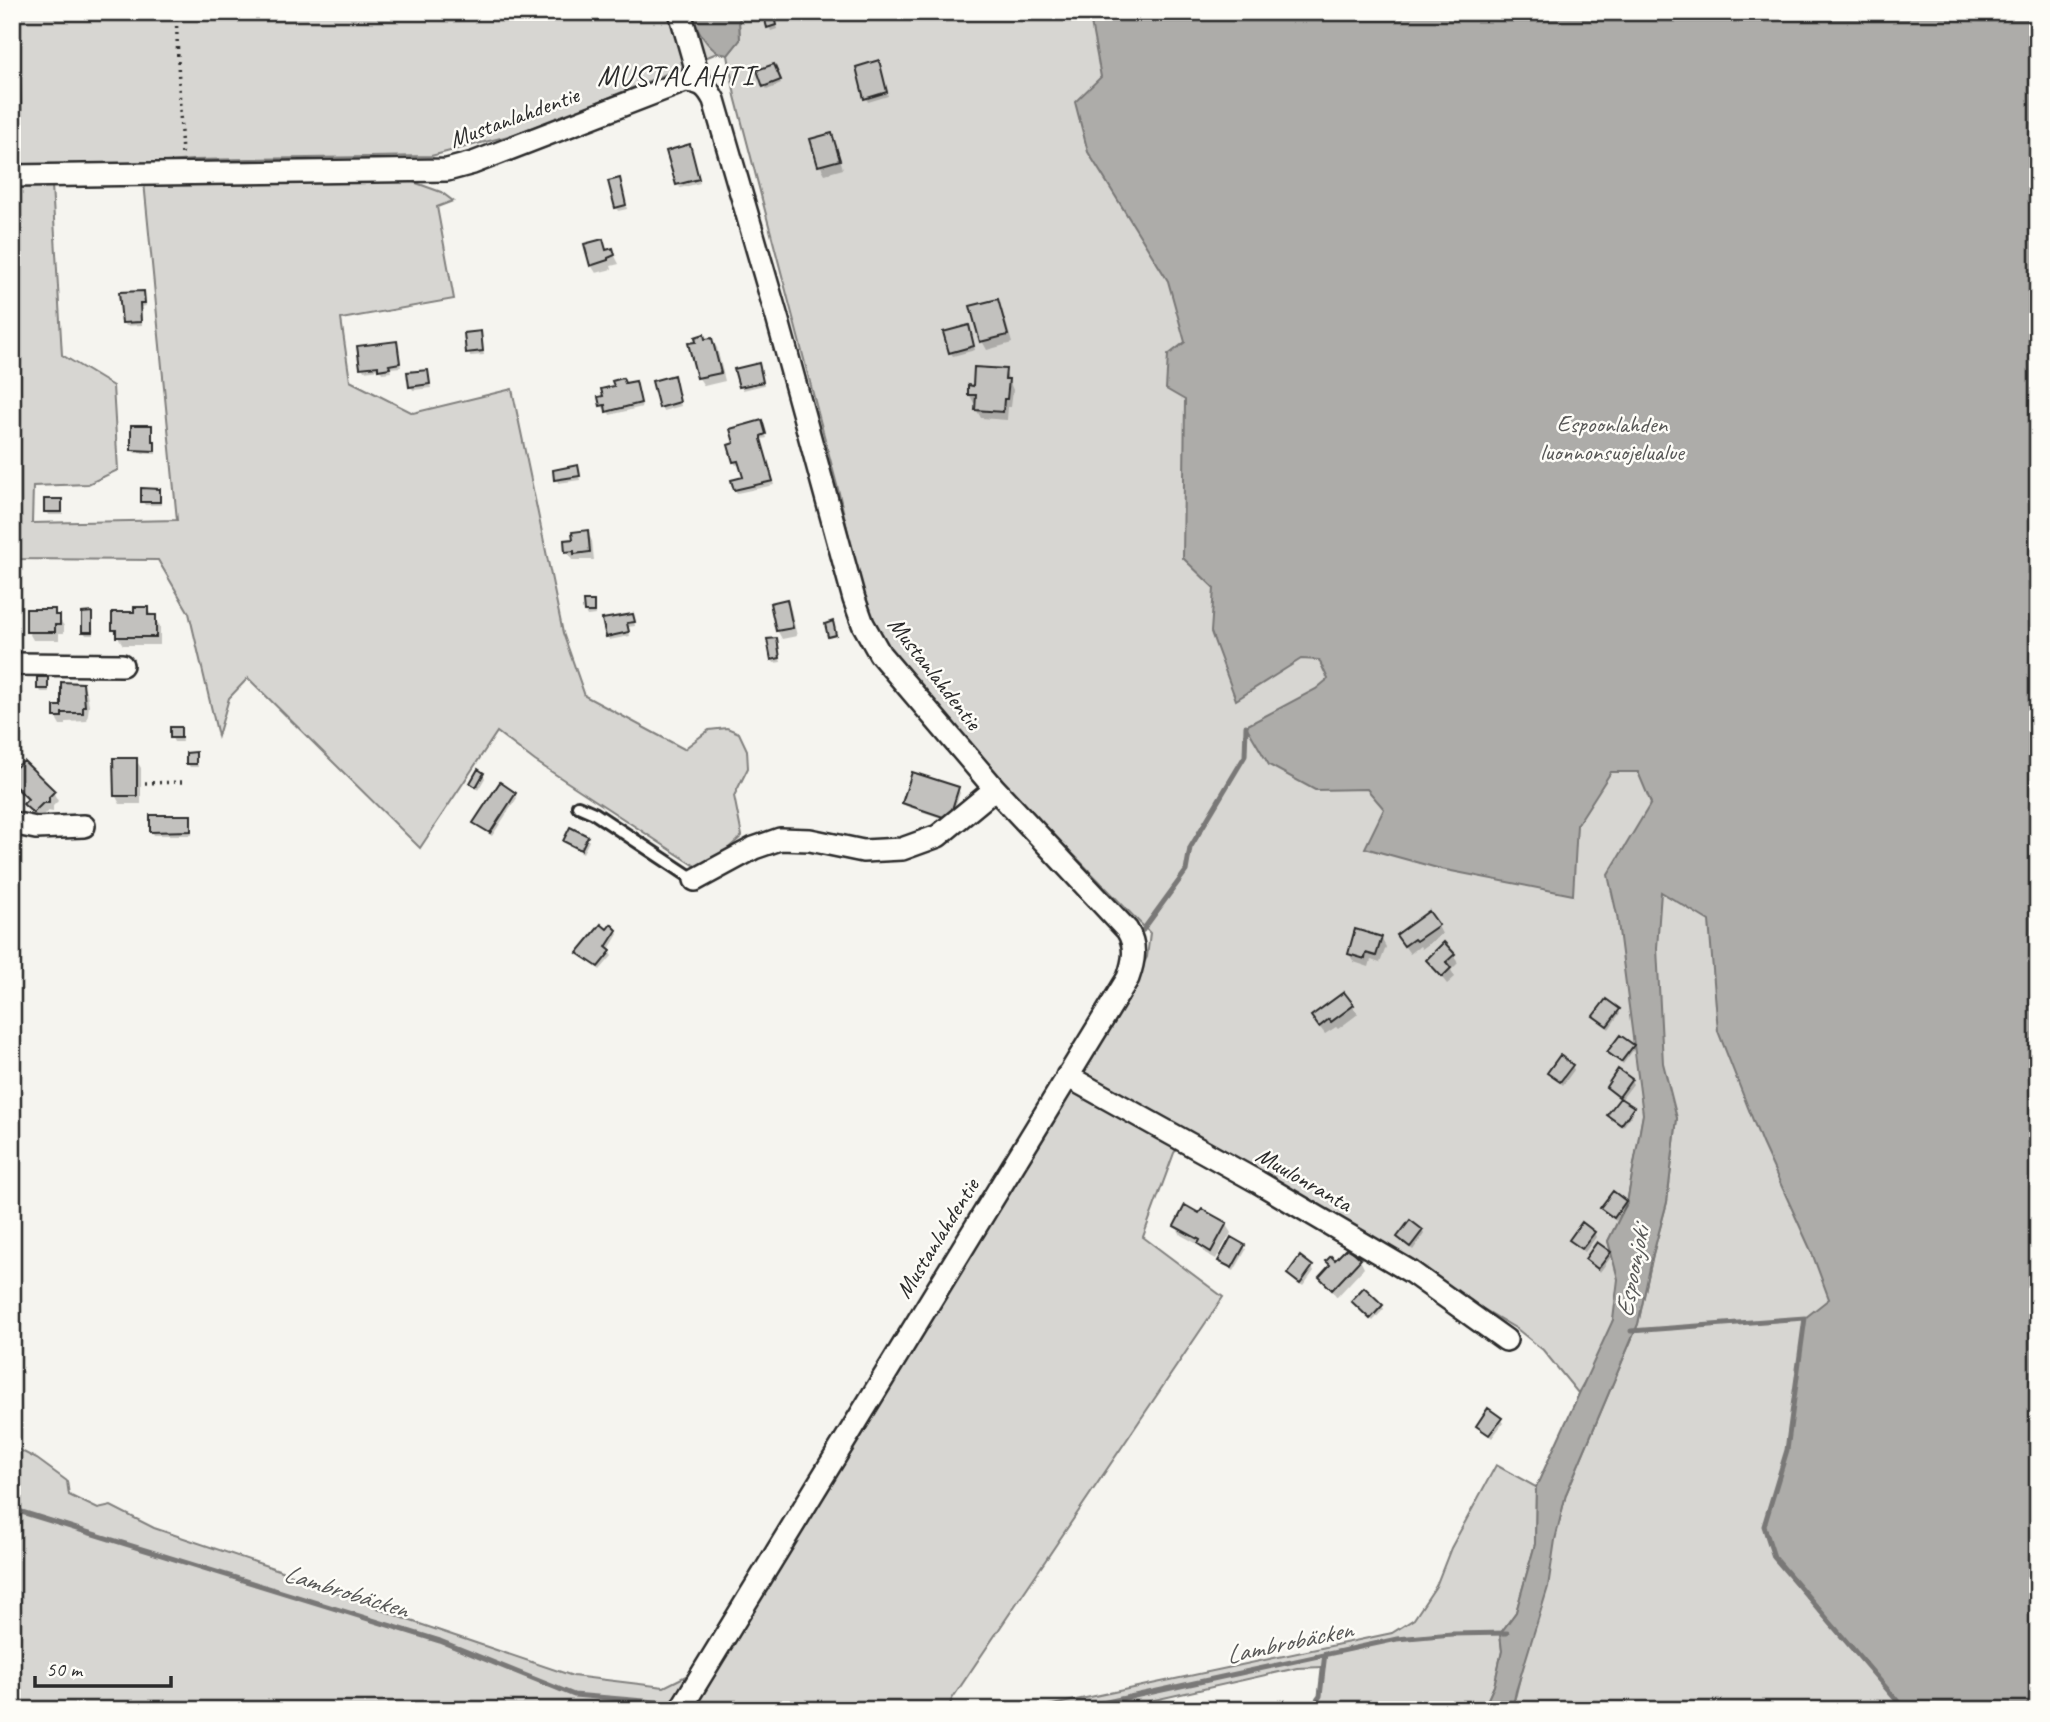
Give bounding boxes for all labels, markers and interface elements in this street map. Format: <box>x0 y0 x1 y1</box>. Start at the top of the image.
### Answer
district label: MUSTALAHTI <box>597 58 759 93</box>
street label: Mustanlahdentie <box>445 79 585 154</box>
park label: Espoonlahden luonnonsuojelualue <box>1540 409 1686 467</box>
street label: Mustanlahdentie <box>881 610 990 737</box>
street label: Muulonranta <box>1251 1140 1358 1219</box>
street label: Mustanlahdentie <box>888 1171 987 1303</box>
water label: Espoonjoki <box>1607 1218 1658 1320</box>
water label: Lambrobäcken <box>280 1556 414 1626</box>
water label: Lambrobäcken <box>1223 1612 1357 1671</box>
scale bar <box>35 1645 172 1689</box>
text: 50 m <box>46 1656 84 1682</box>

